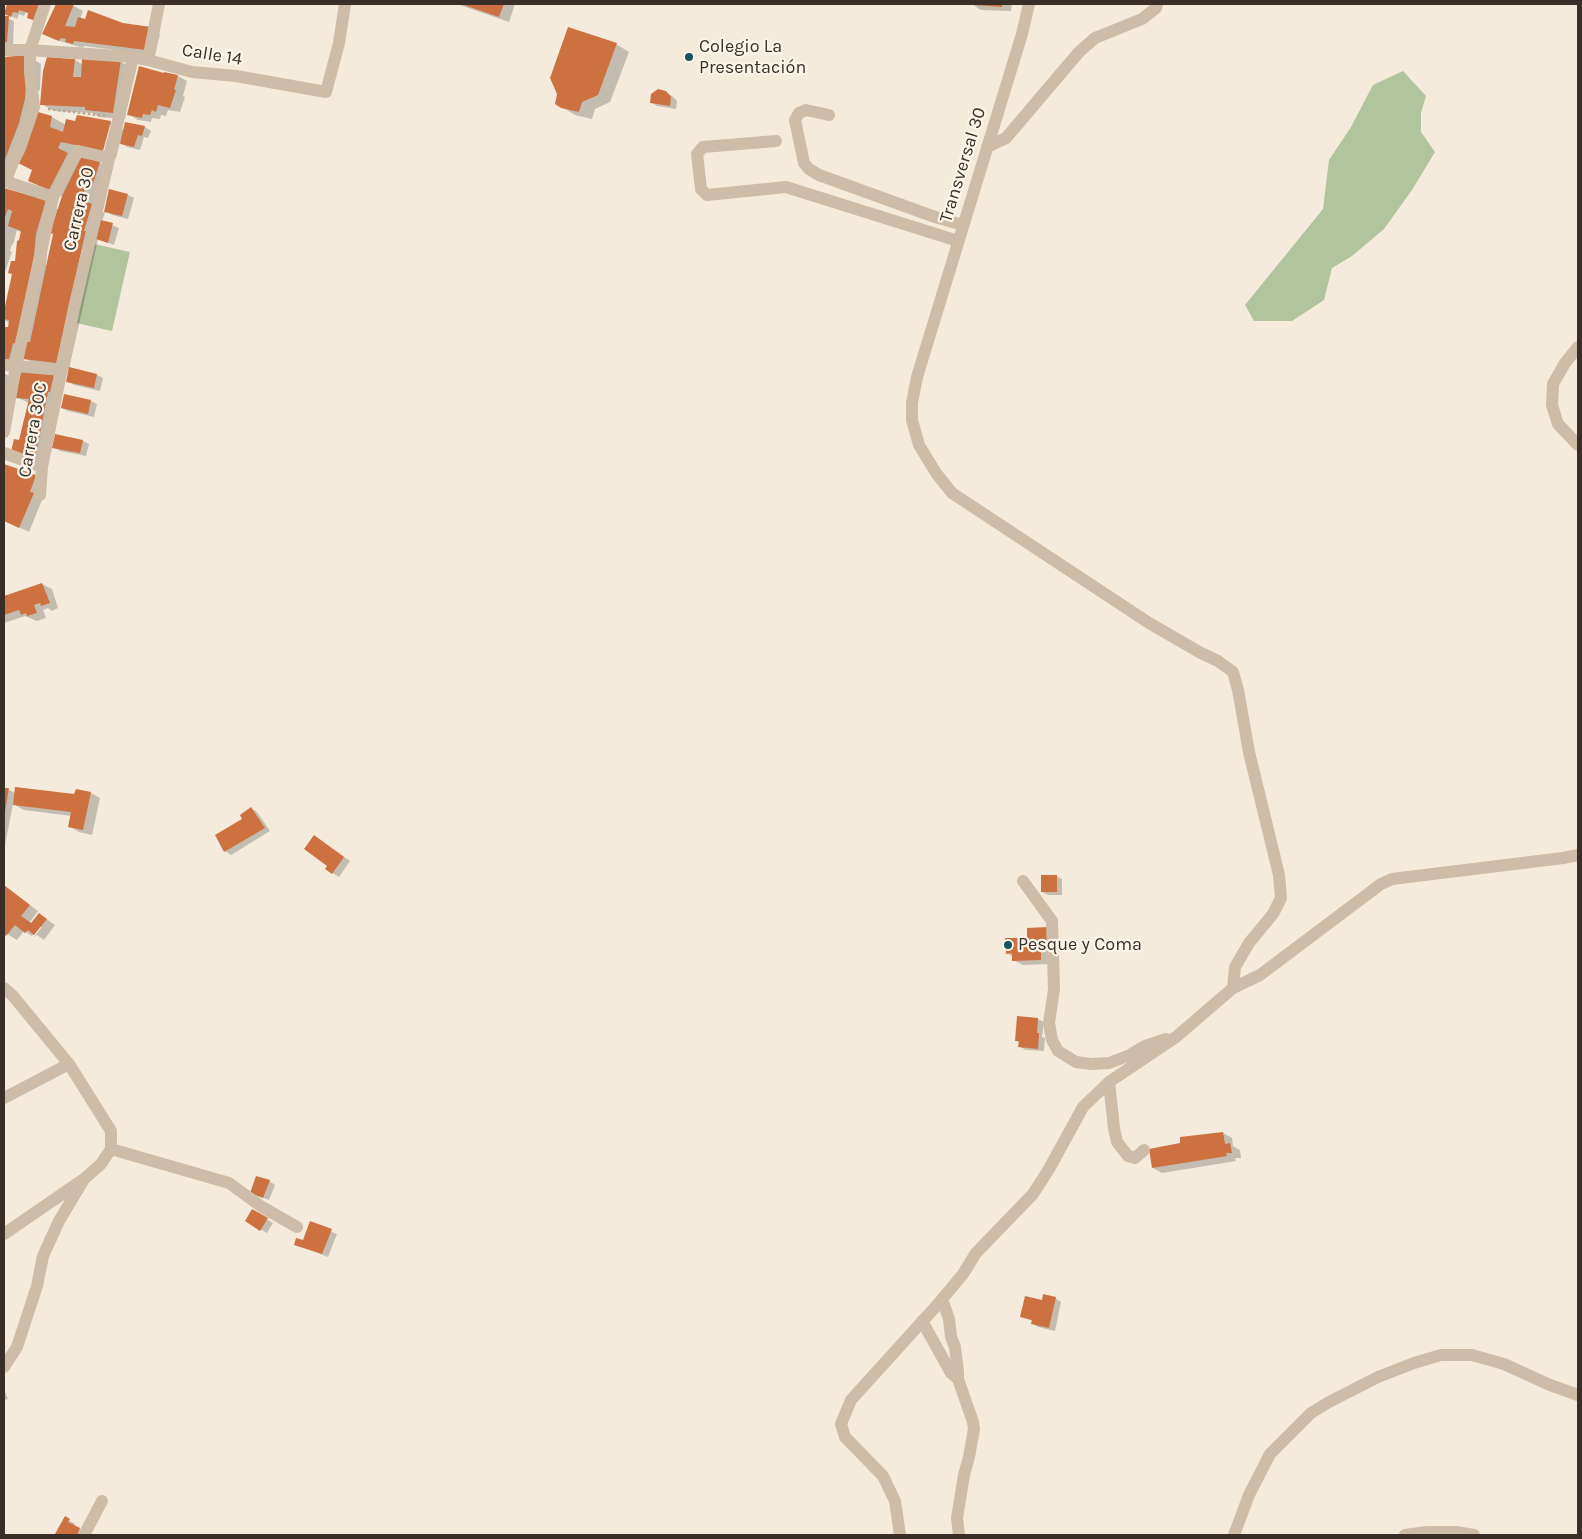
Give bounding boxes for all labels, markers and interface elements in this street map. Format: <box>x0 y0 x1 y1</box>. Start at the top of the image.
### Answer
place label: Colegio La Presentación <box>699 36 806 78</box>
street label: Calle 14 <box>180 40 244 70</box>
marker: Colegio La Presentación <box>683 51 695 63</box>
street label: Transversal 30 <box>935 105 991 225</box>
street label: Carrera 30 <box>59 165 99 253</box>
street label: Carrera 30C <box>14 381 52 479</box>
place label: Pesque y Coma <box>1018 934 1142 956</box>
marker: Pesque y Coma <box>1002 939 1014 951</box>

